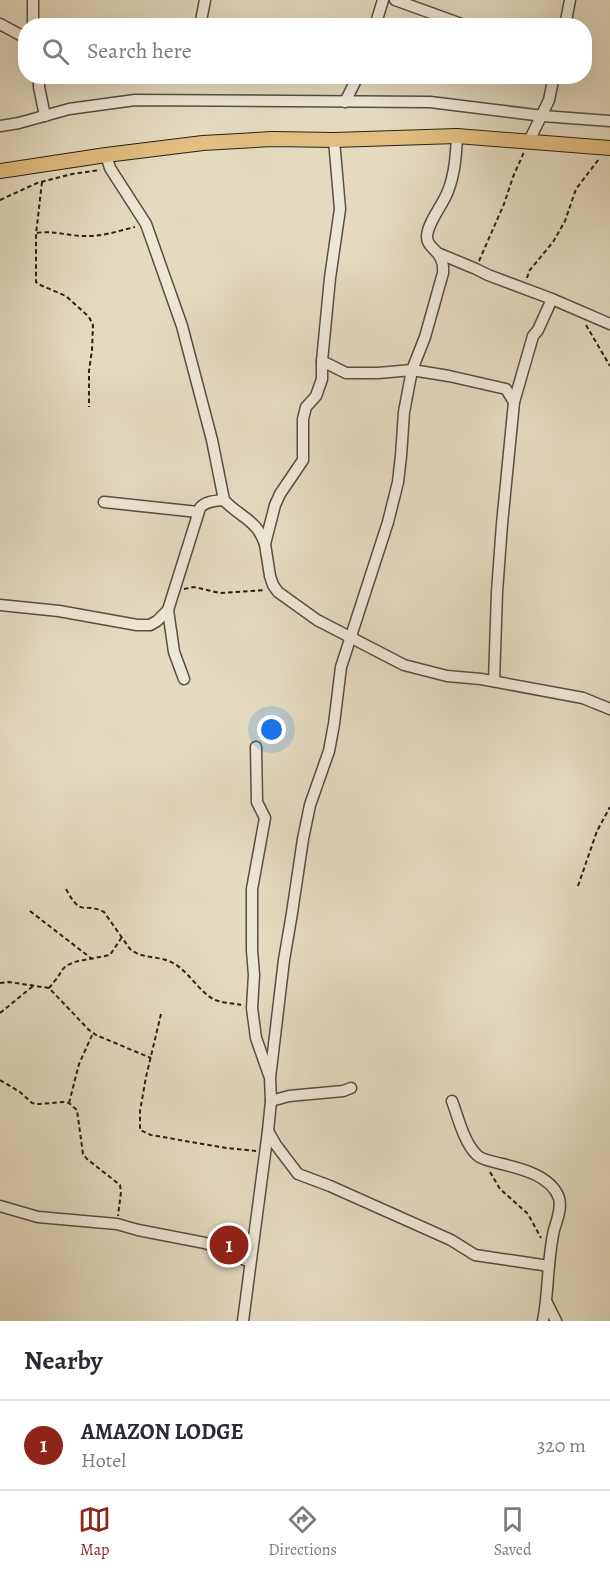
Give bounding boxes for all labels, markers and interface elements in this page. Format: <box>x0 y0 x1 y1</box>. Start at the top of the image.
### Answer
search box <box>18 18 592 84</box>
icon: search <box>39 35 72 68</box>
text: Search here <box>87 36 192 66</box>
your location <box>257 715 286 744</box>
pin: 1 <box>210 1222 248 1268</box>
text: Nearby <box>24 1343 103 1378</box>
text: AMAZON LODGE <box>81 1417 244 1447</box>
text: 1 <box>40 1432 47 1459</box>
text: 320 m <box>537 1432 586 1459</box>
text: Hotel <box>81 1447 126 1474</box>
tab: Map <box>78 1503 111 1561</box>
tab: Directions <box>268 1503 337 1561</box>
tab: Saved <box>494 1503 532 1561</box>

